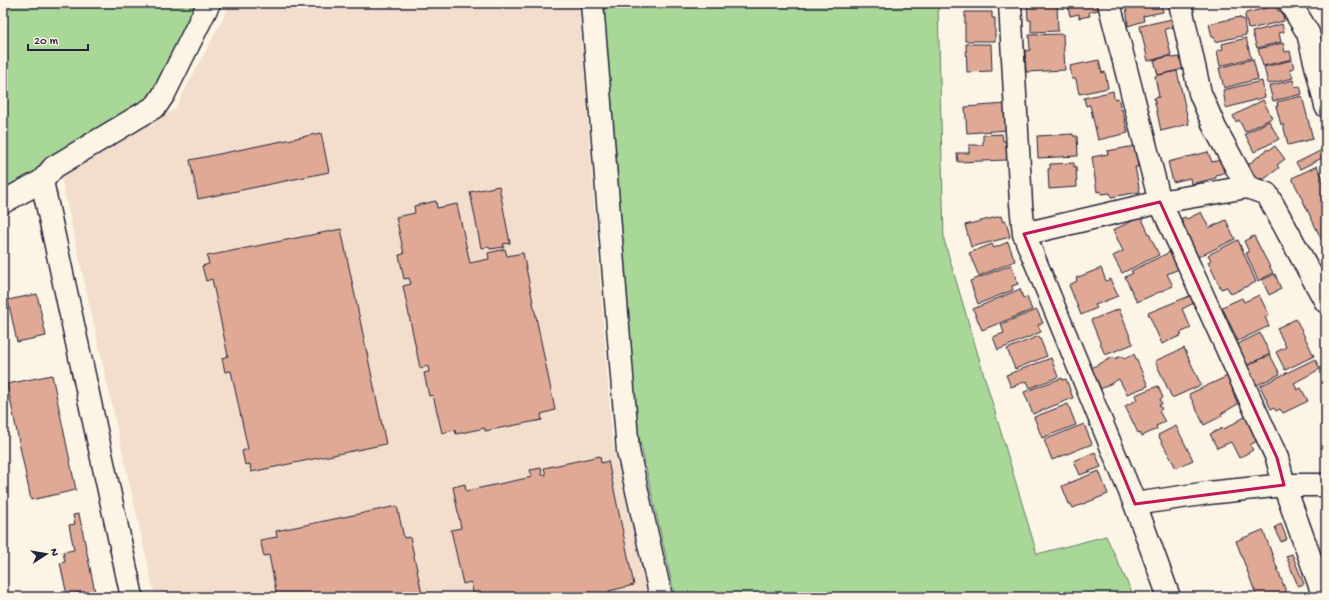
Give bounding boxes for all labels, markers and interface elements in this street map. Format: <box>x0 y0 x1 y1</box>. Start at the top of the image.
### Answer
scale bar <box>28 26 88 52</box>
text: 20 m <box>34 35 59 49</box>
north arrow <box>26 534 66 574</box>
text: N <box>47 548 60 557</box>

